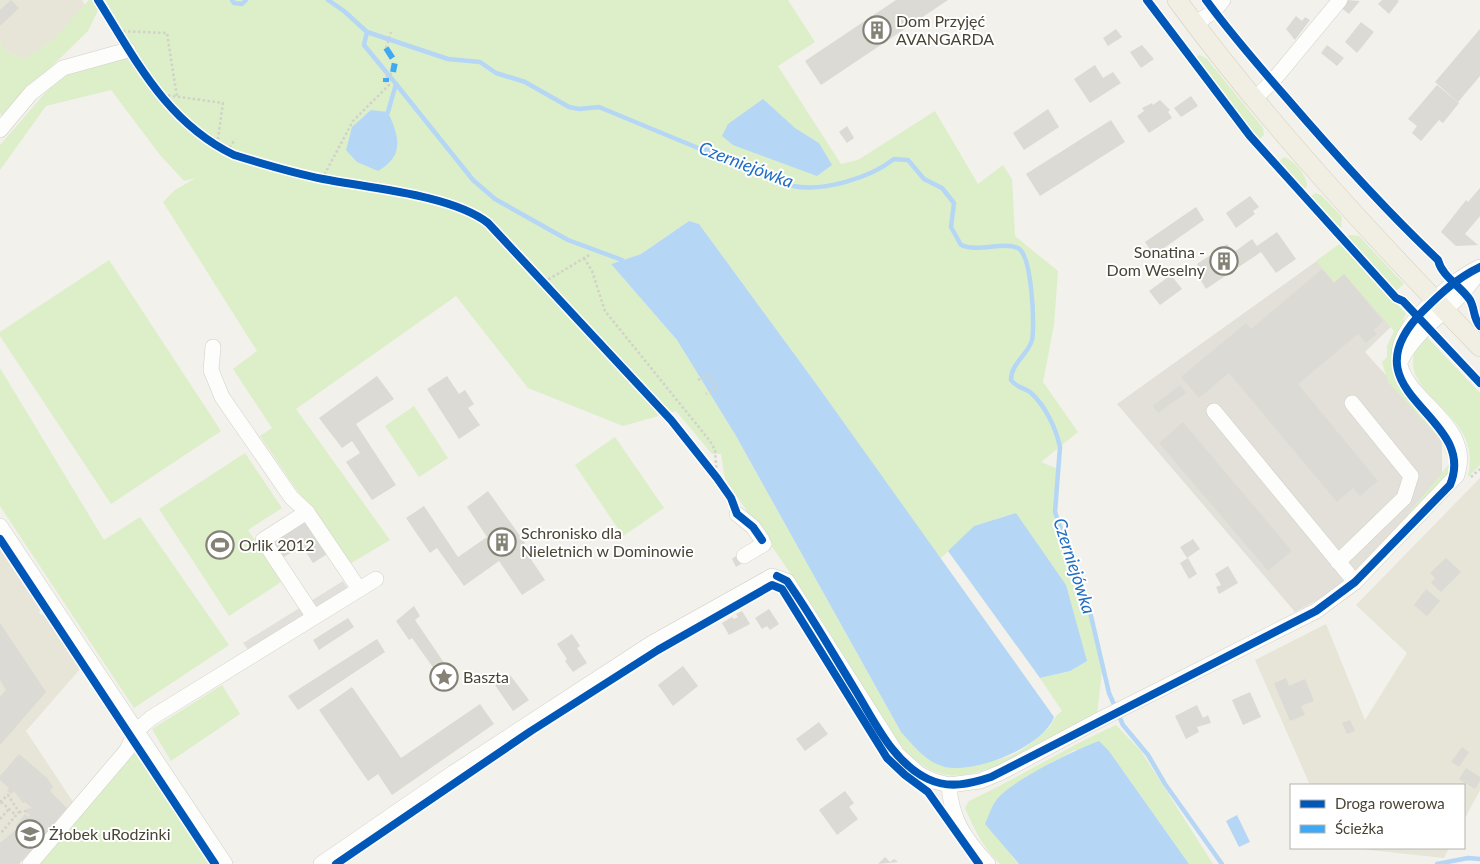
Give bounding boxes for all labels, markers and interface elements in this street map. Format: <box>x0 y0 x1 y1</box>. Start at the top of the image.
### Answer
place label: Dom Przyjęć AVANGARDA <box>896 11 994 48</box>
building icon: Dom Przyjęć AVANGARDA <box>862 15 892 45</box>
water label: Czerniejówka <box>696 136 797 192</box>
place label: Sonatina - Dom Weselny <box>1107 242 1206 279</box>
building icon: Sonatina - Dom Weselny <box>1209 246 1239 276</box>
water label: Czerniejówka <box>1049 515 1101 616</box>
place label: Schronisko dla Nieletnich w Dominowie <box>521 523 694 560</box>
building icon: Schronisko dla Nieletnich w Dominowie <box>487 527 517 557</box>
sports icon: Orlik 2012 <box>205 530 235 560</box>
place label: Orlik 2012 <box>239 535 314 554</box>
place icon: Baszta <box>429 662 459 692</box>
place label: Baszta <box>463 667 509 686</box>
legend <box>1290 784 1465 849</box>
text: Droga rowerowa <box>1335 794 1445 812</box>
school or university icon: Żłobek uRodzinki <box>15 819 45 849</box>
text: Ścieżka <box>1335 819 1384 837</box>
place label: Żłobek uRodzinki <box>49 824 171 843</box>

